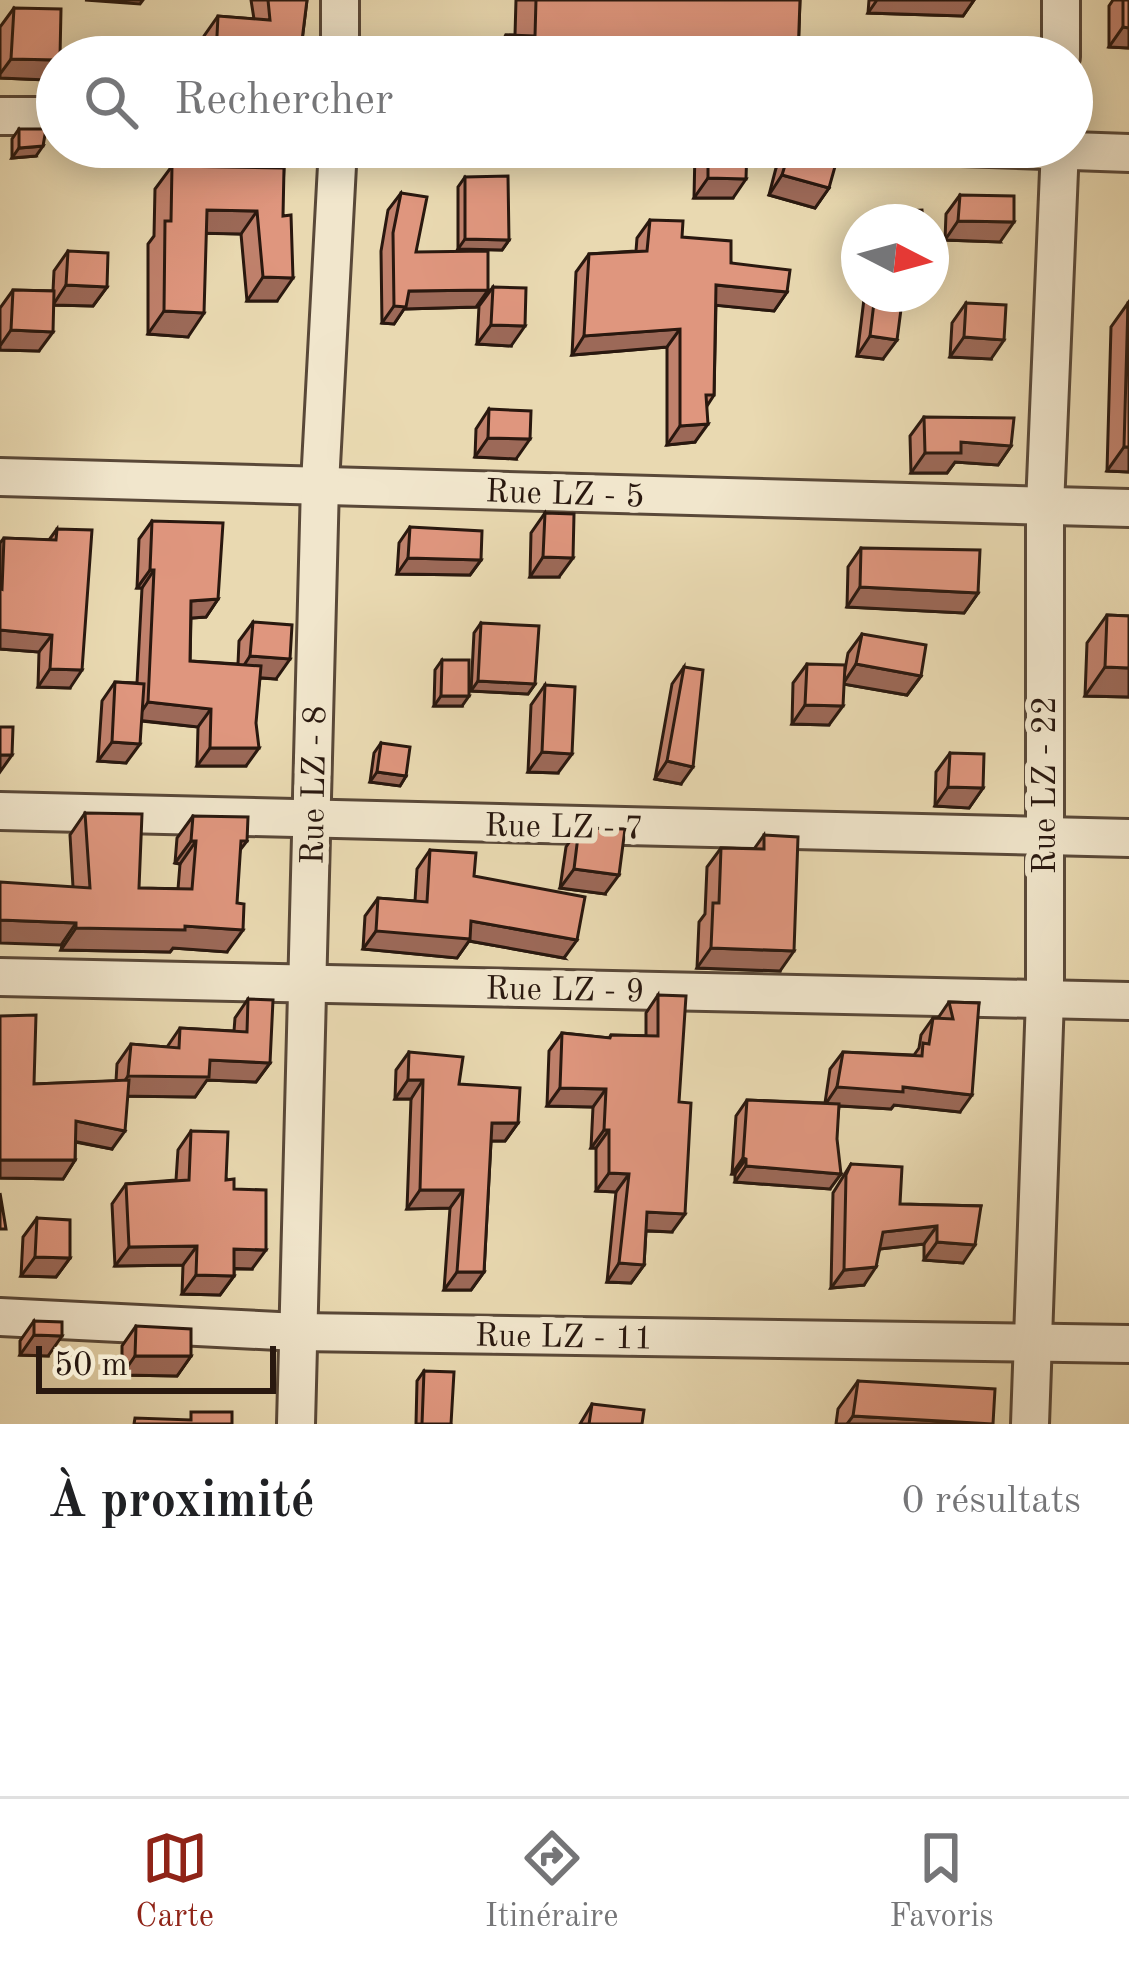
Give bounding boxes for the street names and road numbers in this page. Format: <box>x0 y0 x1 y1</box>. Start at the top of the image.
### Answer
street label: Rue LZ - 5 <box>485 476 645 515</box>
street label: Rue LZ - 22 <box>1030 696 1063 874</box>
street label: Rue LZ - 8 <box>298 705 333 865</box>
street label: Rue LZ - 7 <box>484 811 644 846</box>
street label: Rue LZ - 9 <box>485 974 645 1009</box>
street label: Rue LZ - 11 <box>475 1320 653 1357</box>

